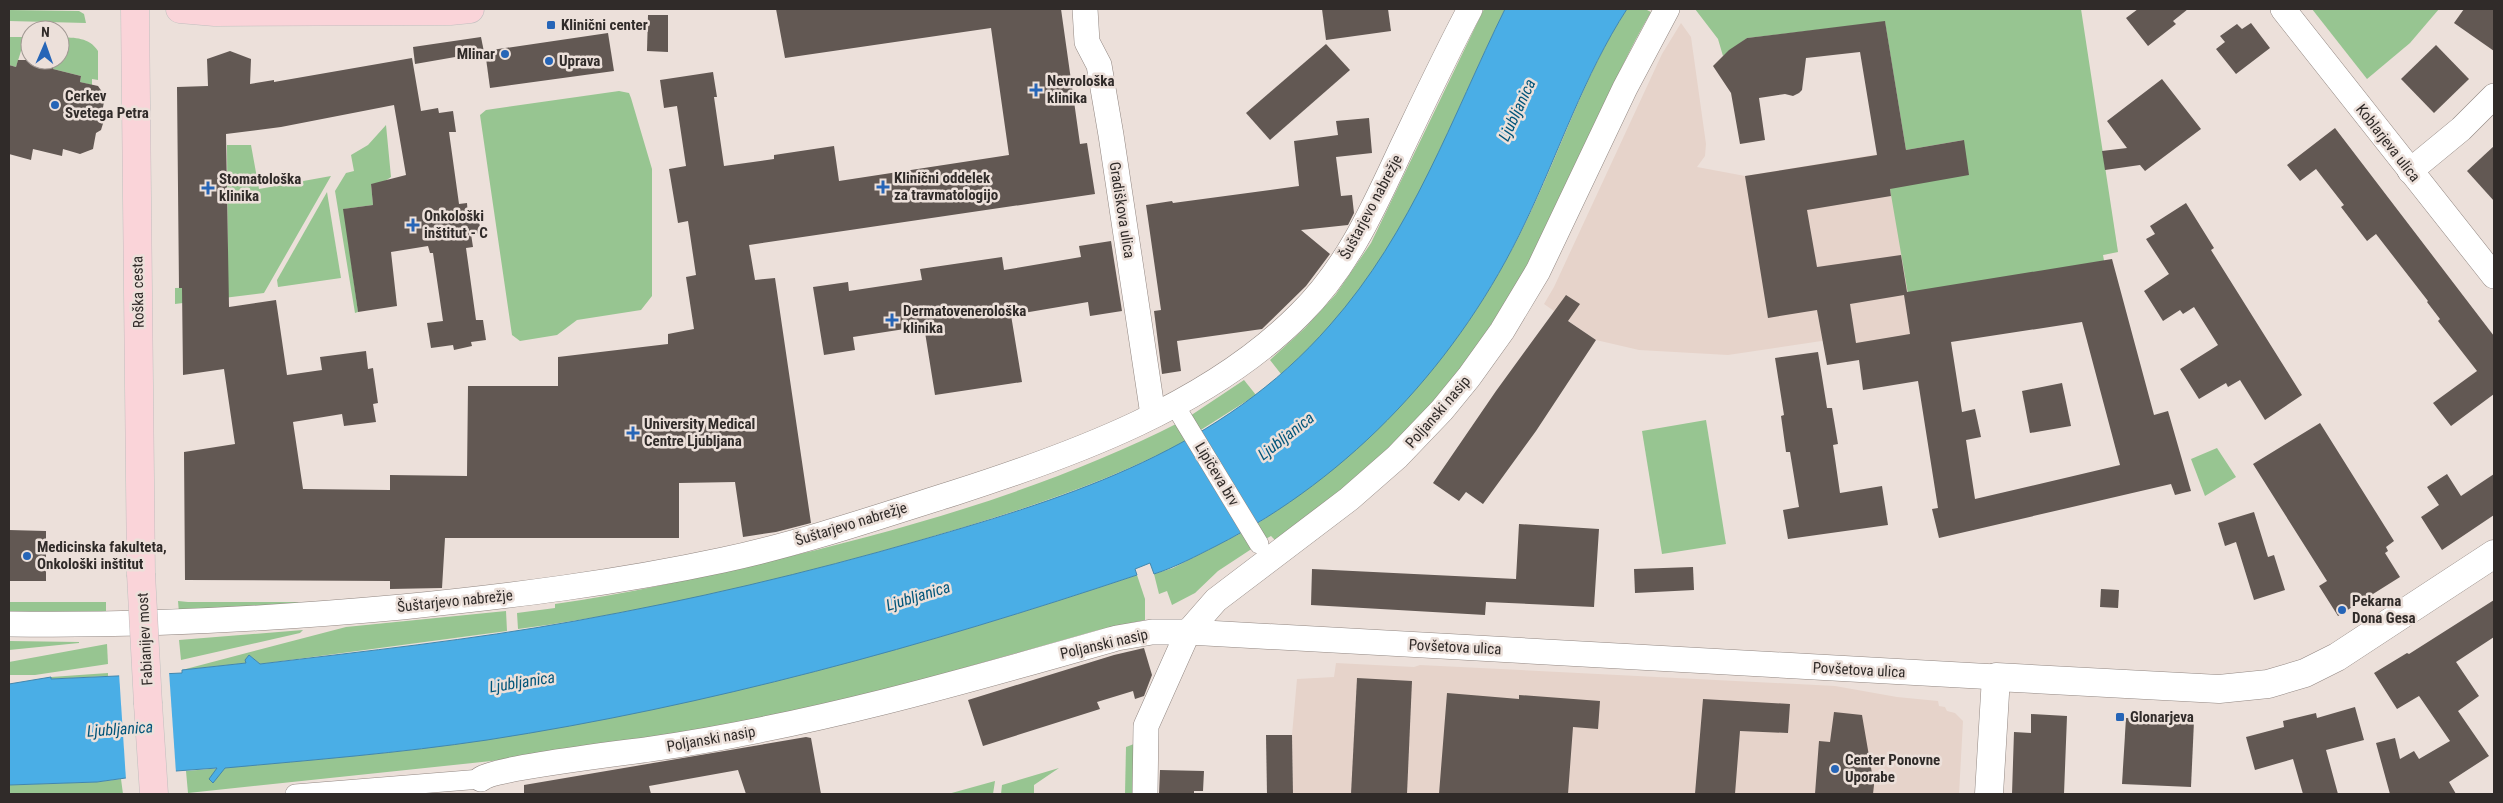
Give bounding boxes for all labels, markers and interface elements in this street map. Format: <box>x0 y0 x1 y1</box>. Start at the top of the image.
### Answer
place label: Klinični center <box>561 16 648 34</box>
marker: Klinični center <box>545 19 557 31</box>
north arrow <box>20 20 70 70</box>
text: N <box>41 24 50 40</box>
place label: Mlinar <box>457 45 495 63</box>
marker: Mlinar <box>499 48 511 60</box>
place label: Uprava <box>559 52 600 70</box>
marker: Uprava <box>543 55 555 67</box>
place label: Nevrološka klinika <box>1047 72 1114 107</box>
water label: Ljubljanica <box>1494 76 1540 144</box>
marker: Nevrološka klinika <box>1029 83 1043 97</box>
place label: Cerkev Svetega Petra <box>65 87 149 122</box>
marker: Cerkev Svetega Petra <box>49 99 61 111</box>
street label: Koblarjeva ulica <box>2352 101 2424 185</box>
street label: Šuštarjevo nabrežje <box>1336 152 1406 262</box>
street label: Gradiškova ulica <box>1105 160 1139 260</box>
place label: Klinični oddelek za travmatologijo <box>894 169 998 204</box>
place label: Stomatološka klinika <box>219 170 301 205</box>
marker: Klinični oddelek za travmatologijo <box>876 180 890 194</box>
marker: Stomatološka klinika <box>201 181 215 195</box>
place label: Onkološki inštitut - C <box>424 207 488 242</box>
marker: Onkološki inštitut - C <box>406 218 420 232</box>
street label: Roška cesta <box>128 256 148 328</box>
place label: Dermatovenerološka klinika <box>903 302 1026 337</box>
marker: Dermatovenerološka klinika <box>885 313 899 327</box>
street label: Poljanski nasip <box>1402 372 1474 452</box>
water label: Ljubljanica <box>1254 408 1318 464</box>
place label: University Medical Centre Ljubljana <box>644 415 755 450</box>
marker: University Medical Centre Ljubljana <box>626 426 640 440</box>
street label: Lipičeva brv <box>1191 439 1243 509</box>
street label: Šuštarjevo nabrežje <box>793 498 909 550</box>
place label: Medicinska fakulteta, Onkološki inštitut <box>37 538 167 573</box>
marker: Medicinska fakulteta, Onkološki inštitut <box>21 550 33 562</box>
water label: Ljubljanica <box>884 577 952 615</box>
street label: Šuštarjevo nabrežje <box>396 586 514 616</box>
street label: Fabianijev most <box>134 592 156 686</box>
place label: Pekarna Dona Gesa <box>2352 592 2416 627</box>
marker: Pekarna Dona Gesa <box>2336 604 2348 616</box>
street label: Poljanski nasip <box>1058 625 1150 663</box>
street label: Povšetova ulica <box>1408 636 1502 658</box>
street label: Povšetova ulica <box>1812 659 1906 681</box>
water label: Ljubljanica <box>488 667 556 697</box>
place label: Glonarjeva <box>2130 708 2194 726</box>
marker: Glonarjeva <box>2114 711 2126 723</box>
water label: Ljubljanica <box>86 717 154 741</box>
street label: Poljanski nasip <box>665 722 757 756</box>
place label: Center Ponovne Uporabe <box>1845 751 1940 786</box>
marker: Center Ponovne Uporabe <box>1829 763 1841 775</box>

